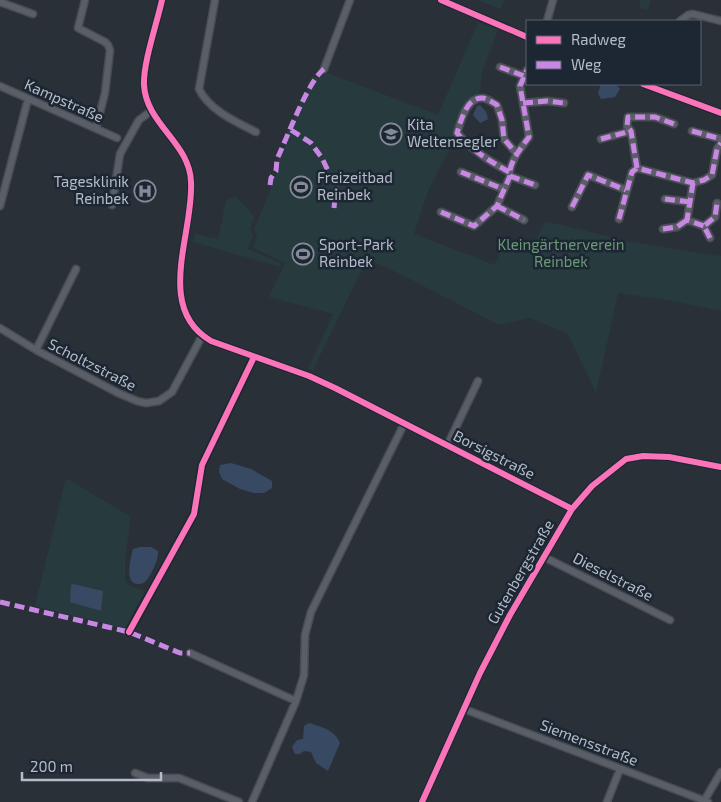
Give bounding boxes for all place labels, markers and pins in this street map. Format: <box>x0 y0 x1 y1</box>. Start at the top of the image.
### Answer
place label: Kita Weltensegler <box>407 115 498 150</box>
school or university icon: Kita Weltensegler <box>379 122 403 146</box>
place label: Freizeitbad Reinbek <box>317 168 393 203</box>
place label: Tagesklinik Reinbek <box>54 172 129 207</box>
sports icon: Freizeitbad Reinbek <box>289 175 313 199</box>
hospital icon: Tagesklinik Reinbek <box>133 179 157 203</box>
place label: Sport-Park Reinbek <box>319 235 394 270</box>
sports icon: Sport-Park Reinbek <box>291 242 315 266</box>

